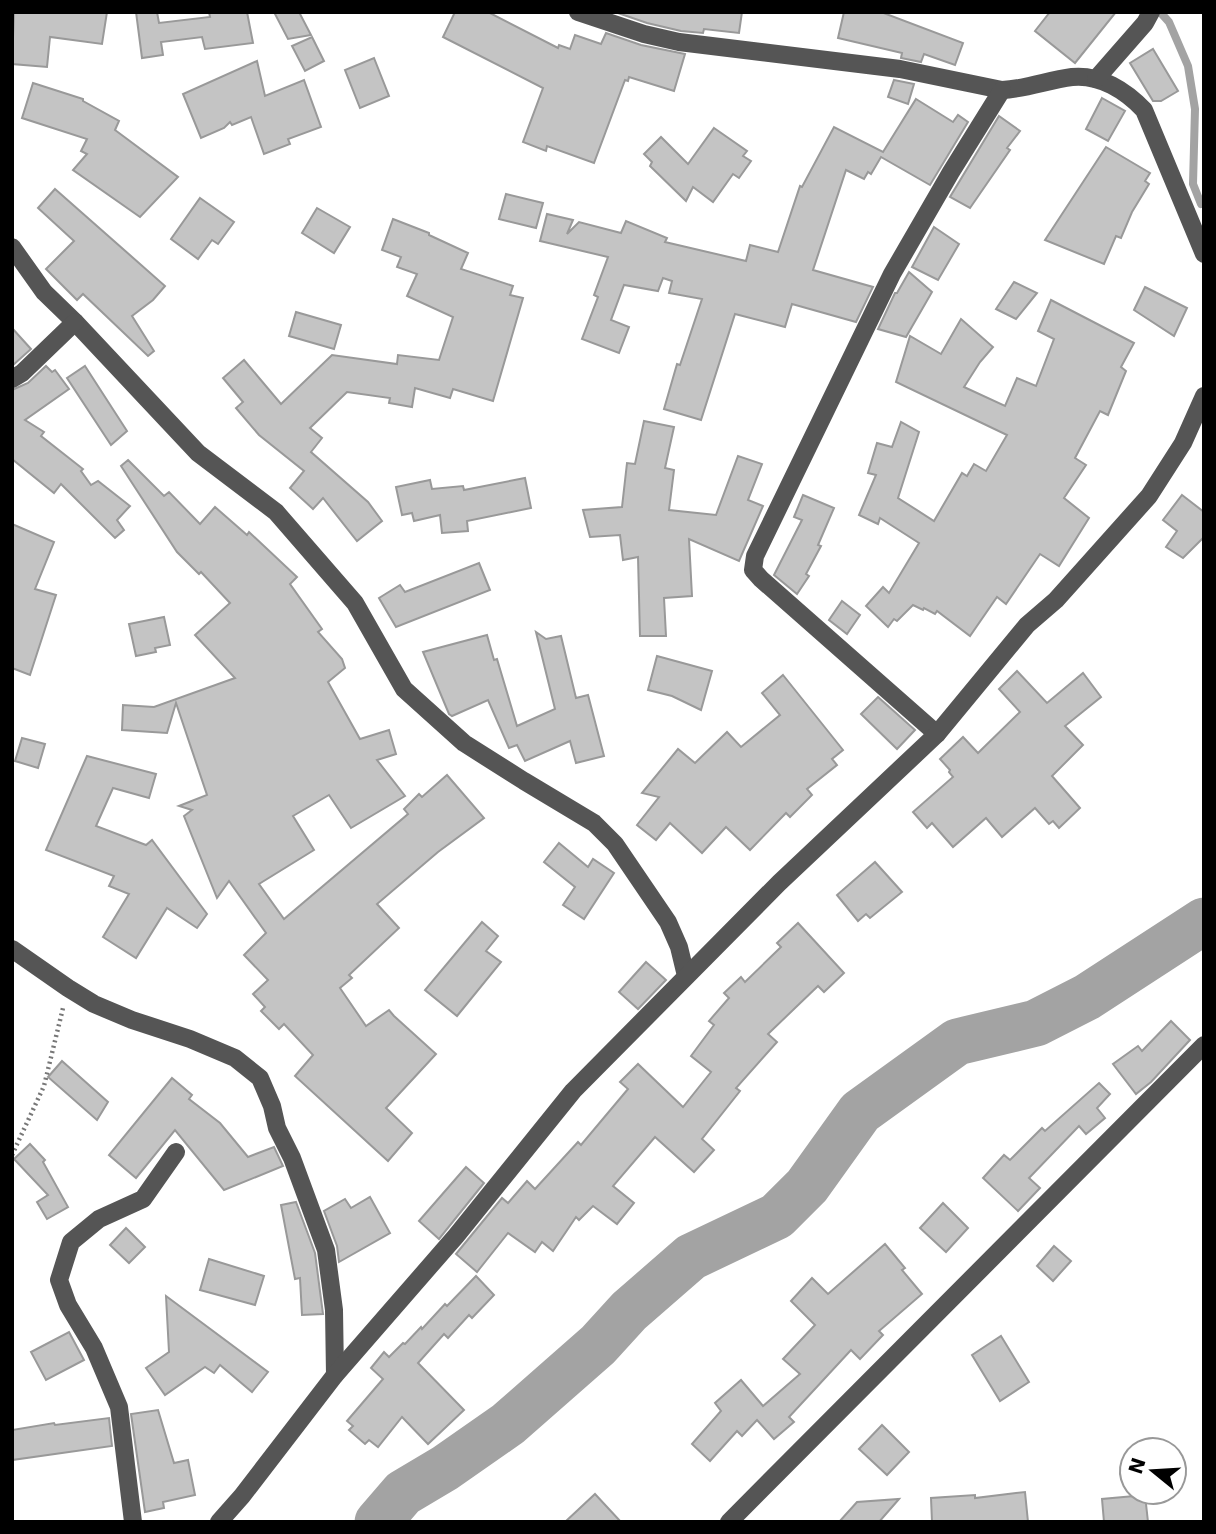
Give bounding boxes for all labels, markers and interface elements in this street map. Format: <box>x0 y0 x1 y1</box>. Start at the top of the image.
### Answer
north arrow <box>1118 1436 1188 1506</box>
text: N <box>1124 1455 1150 1477</box>

